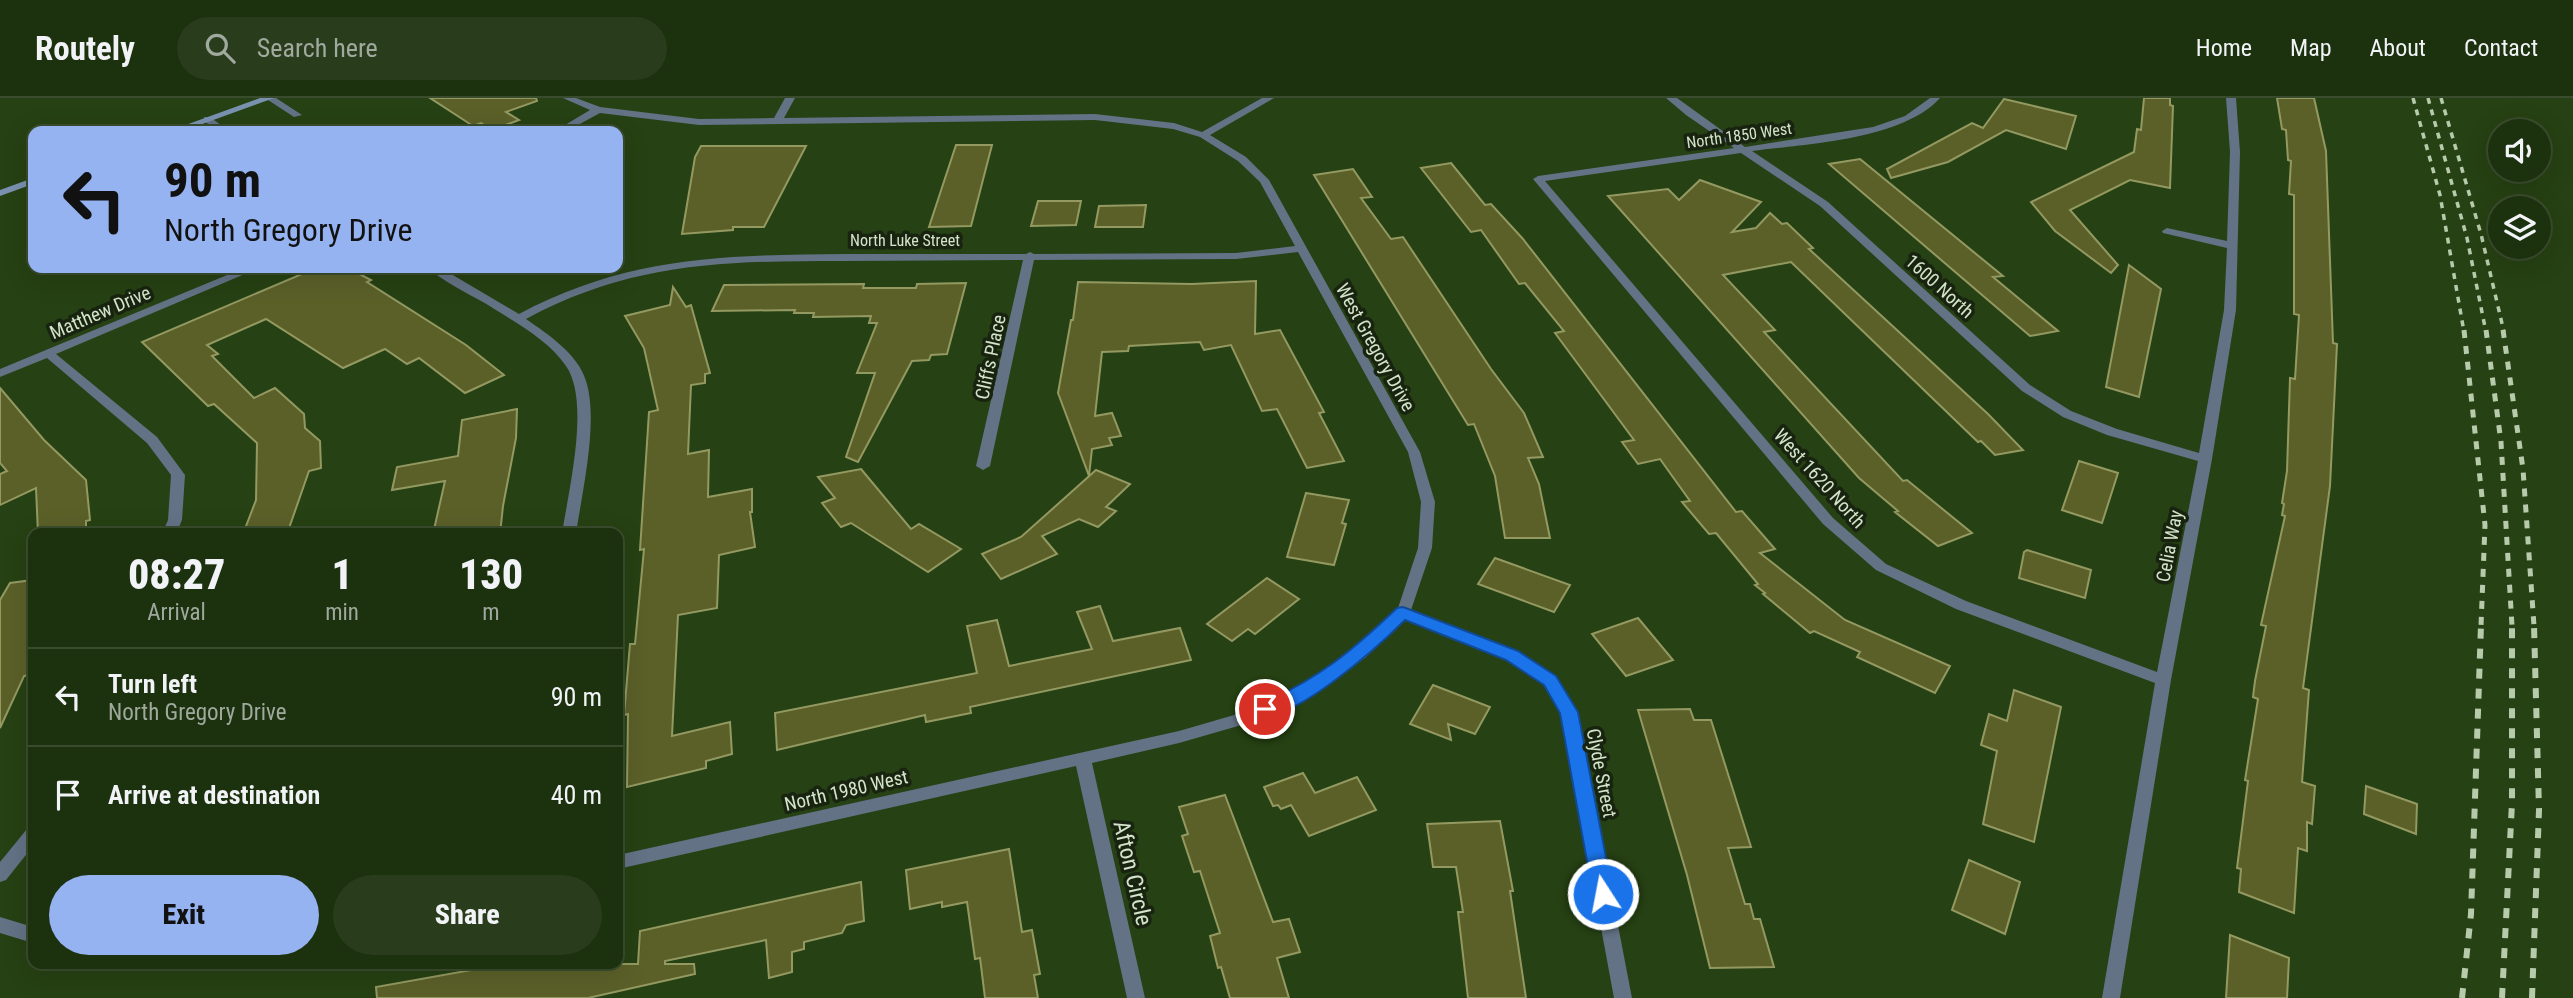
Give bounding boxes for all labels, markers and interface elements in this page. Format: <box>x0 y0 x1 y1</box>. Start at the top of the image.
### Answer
search box <box>177 17 667 80</box>
text: Routely <box>35 29 135 68</box>
icon: search <box>201 29 239 67</box>
text: Search here <box>257 33 378 63</box>
text: Home <box>2196 34 2252 62</box>
text: Map <box>2290 34 2332 62</box>
text: About <box>2370 34 2426 62</box>
text: Contact <box>2464 34 2538 62</box>
street label: North 1850 West <box>1685 119 1793 152</box>
map controls <box>2488 119 2551 259</box>
button: sound <box>2488 119 2551 182</box>
text: 90 m <box>164 152 261 209</box>
icon: left <box>49 154 140 245</box>
button: layers <box>2488 196 2551 259</box>
text: North Gregory Drive <box>164 211 412 249</box>
street label: North Luke Street <box>850 231 960 250</box>
street label: 1600 North <box>1901 250 1979 323</box>
street label: West Gregory Drive <box>1331 279 1420 415</box>
street label: Matthew Drive <box>46 281 154 344</box>
street label: Cliffs Place <box>970 312 1011 402</box>
street label: West 1620 North <box>1769 424 1870 533</box>
street label: Celia Way <box>2151 508 2188 584</box>
text: 08:27 <box>128 550 225 599</box>
text: 1 <box>331 550 353 599</box>
text: 130 <box>459 550 523 599</box>
text: Arrival <box>147 599 206 626</box>
text: min <box>325 599 359 626</box>
text: m <box>482 599 500 626</box>
text: Turn left <box>108 669 197 699</box>
icon: left <box>49 678 87 716</box>
pin <box>1235 679 1295 739</box>
text: 90 m <box>551 682 602 712</box>
icon: arrive <box>1246 690 1284 728</box>
text: North Gregory Drive <box>108 699 287 726</box>
street label: Clyde Street <box>1582 727 1621 820</box>
street label: North 1980 West <box>782 765 910 816</box>
icon: arrive <box>49 776 87 814</box>
text: Arrive at destination <box>108 780 320 810</box>
text: 40 m <box>551 780 602 810</box>
street label: Afton Circle <box>1107 818 1158 928</box>
position arrow <box>1566 857 1640 931</box>
button: Exit <box>49 875 319 955</box>
button: Share <box>333 875 602 955</box>

